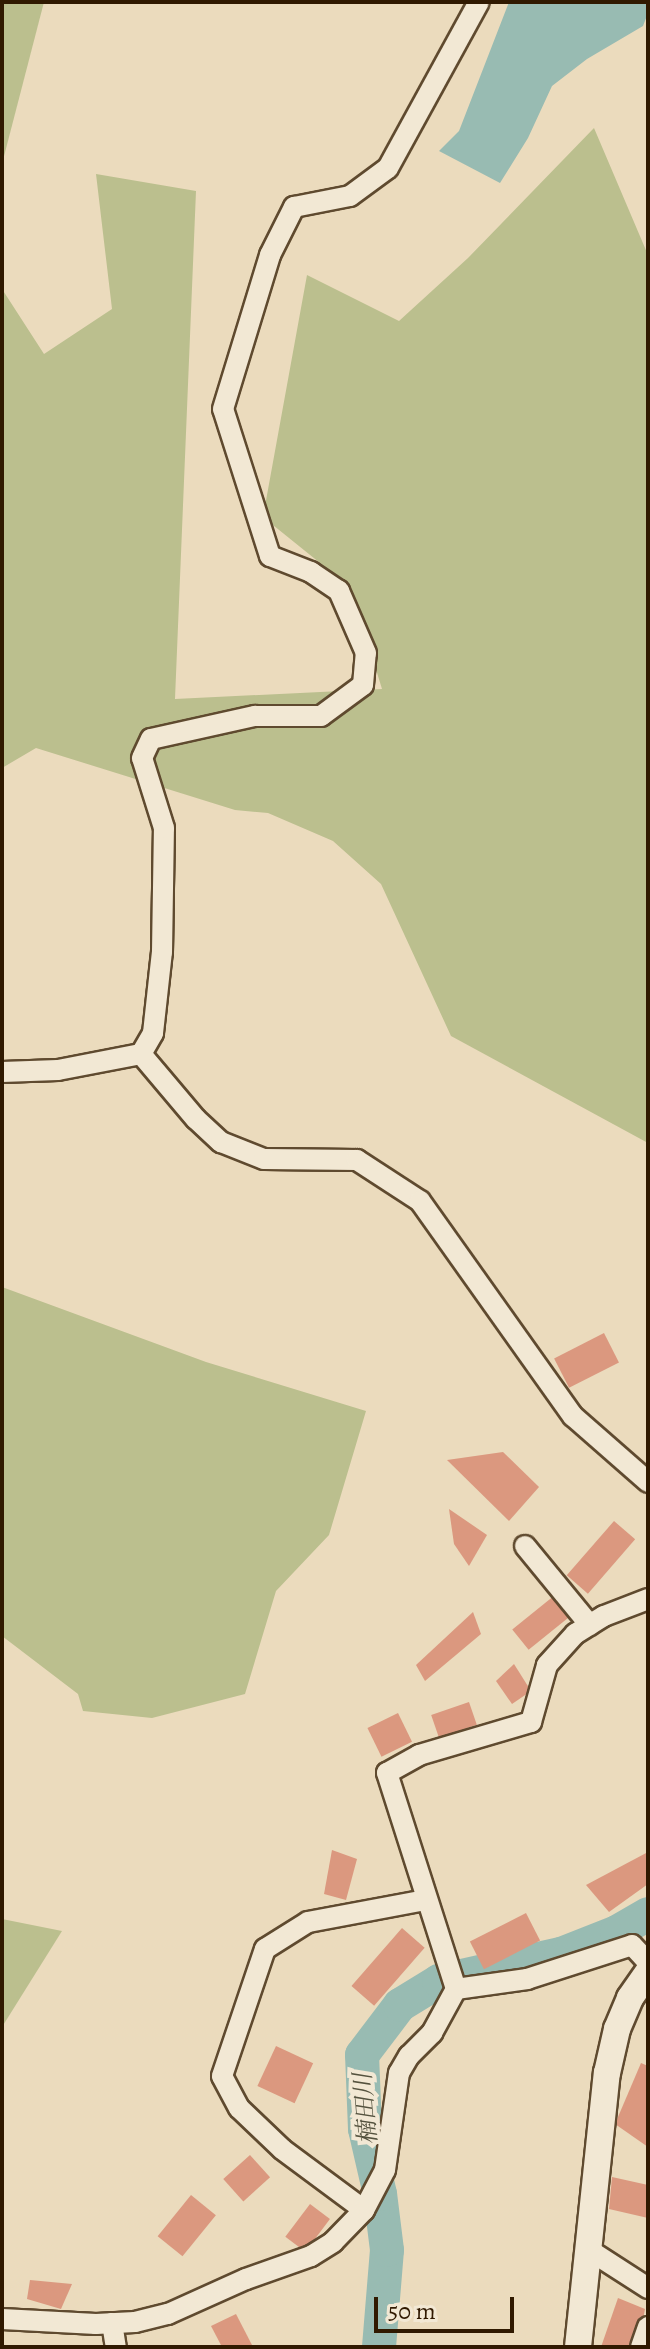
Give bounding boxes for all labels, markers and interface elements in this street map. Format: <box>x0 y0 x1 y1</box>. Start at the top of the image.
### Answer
water label: 楠田川 <box>349 2072 383 2146</box>
scale bar <box>378 2281 518 2331</box>
text: 50 m <box>388 2295 436 2327</box>

